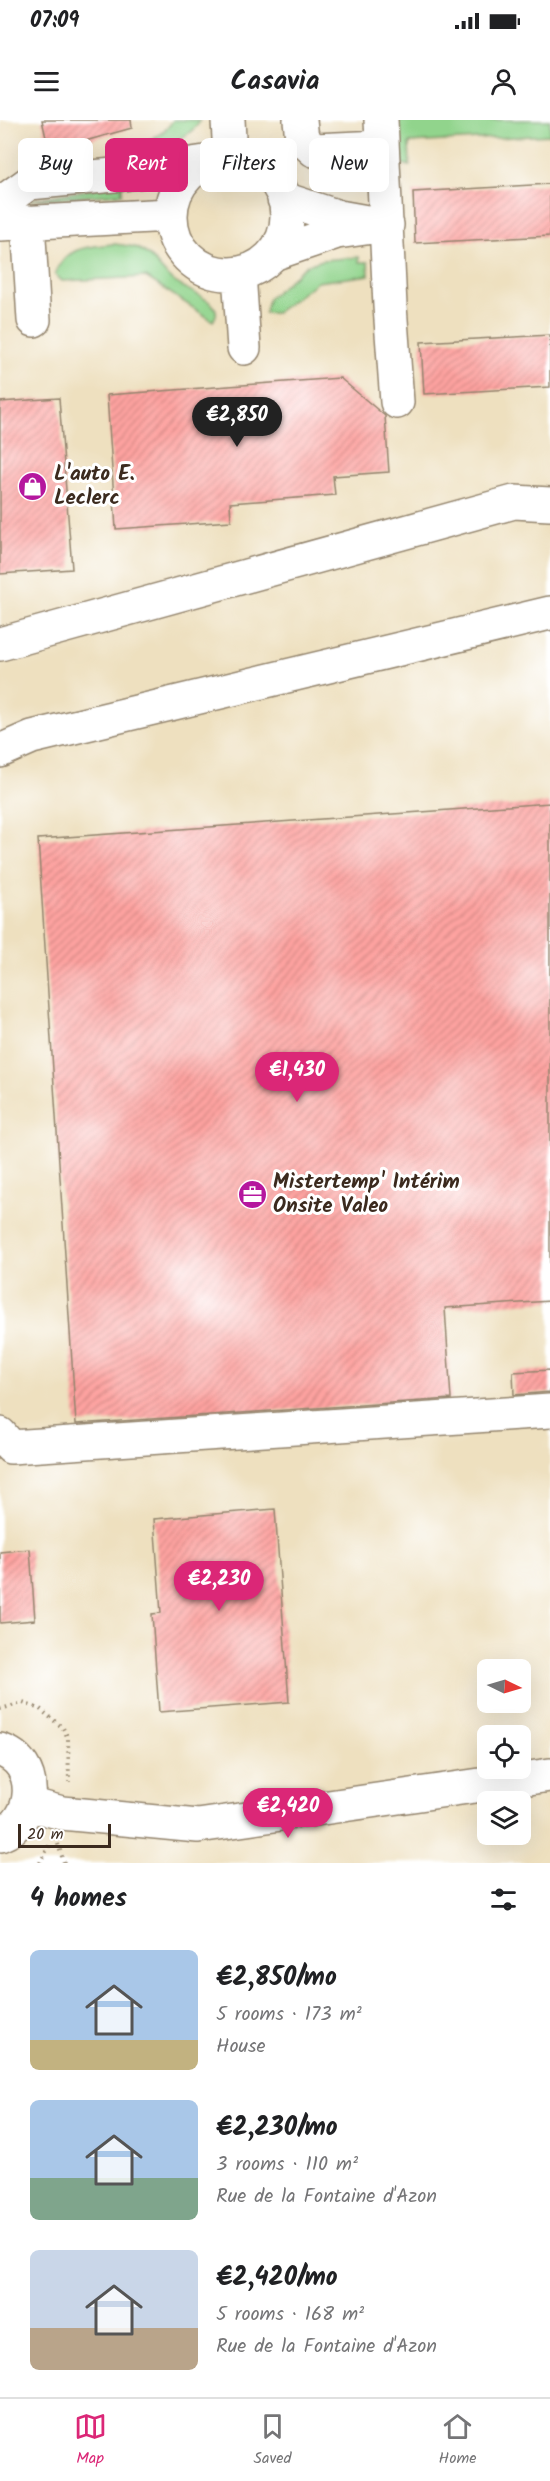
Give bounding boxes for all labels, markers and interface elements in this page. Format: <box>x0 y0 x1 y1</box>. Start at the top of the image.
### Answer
text: 07:09 <box>30 4 80 39</box>
text: Casavia <box>231 60 320 103</box>
icon: menu <box>30 65 63 98</box>
icon: person <box>487 65 520 98</box>
chip: Buy <box>18 138 93 192</box>
chip: Rent <box>105 138 188 192</box>
chip: Filters <box>200 138 297 192</box>
chip: New <box>309 138 389 192</box>
pin: €2,850 <box>188 397 286 448</box>
text: €2,850 <box>206 400 268 432</box>
place label: L'auto E. Leclerc <box>54 458 135 515</box>
shop icon: L'auto E. Leclerc <box>17 470 49 502</box>
pin: €1,430 <box>248 1052 346 1103</box>
text: €1,430 <box>269 1055 325 1087</box>
place label: Mistertemp' Intérim Onsite Valeo <box>273 1166 460 1223</box>
office icon: Mistertemp' Intérim Onsite Valeo <box>236 1178 268 1210</box>
pin: €2,230 <box>170 1561 268 1612</box>
text: €2,230 <box>188 1564 250 1596</box>
north arrow <box>477 1659 531 1713</box>
map controls <box>477 1659 531 1845</box>
button: locate <box>477 1725 531 1779</box>
pin: €2,420 <box>239 1788 337 1839</box>
text: €2,420 <box>257 1791 319 1823</box>
button: layers <box>477 1791 531 1845</box>
scale bar <box>18 1821 111 1848</box>
text: 20 m <box>27 1822 63 1847</box>
text: 4 homes <box>30 1878 127 1920</box>
icon: filters <box>487 1883 520 1916</box>
text: €2,850/mo <box>216 1957 337 1999</box>
icon: home <box>78 1974 150 2046</box>
text: 5 rooms · 173 m² <box>216 1999 362 2031</box>
text: House <box>216 2031 266 2063</box>
text: €2,230/mo <box>216 2107 338 2149</box>
icon: home <box>78 2124 150 2196</box>
text: 3 rooms · 110 m² <box>216 2149 358 2181</box>
text: Rue de la Fontaine d'Azon <box>216 2181 437 2213</box>
text: €2,420/mo <box>216 2257 338 2299</box>
icon: home <box>78 2274 150 2346</box>
text: 5 rooms · 168 m² <box>216 2299 364 2331</box>
text: Rue de la Fontaine d'Azon <box>216 2331 437 2363</box>
tab: Map <box>74 2410 107 2471</box>
tab: Saved <box>254 2410 292 2471</box>
tab: Home <box>439 2410 476 2471</box>

